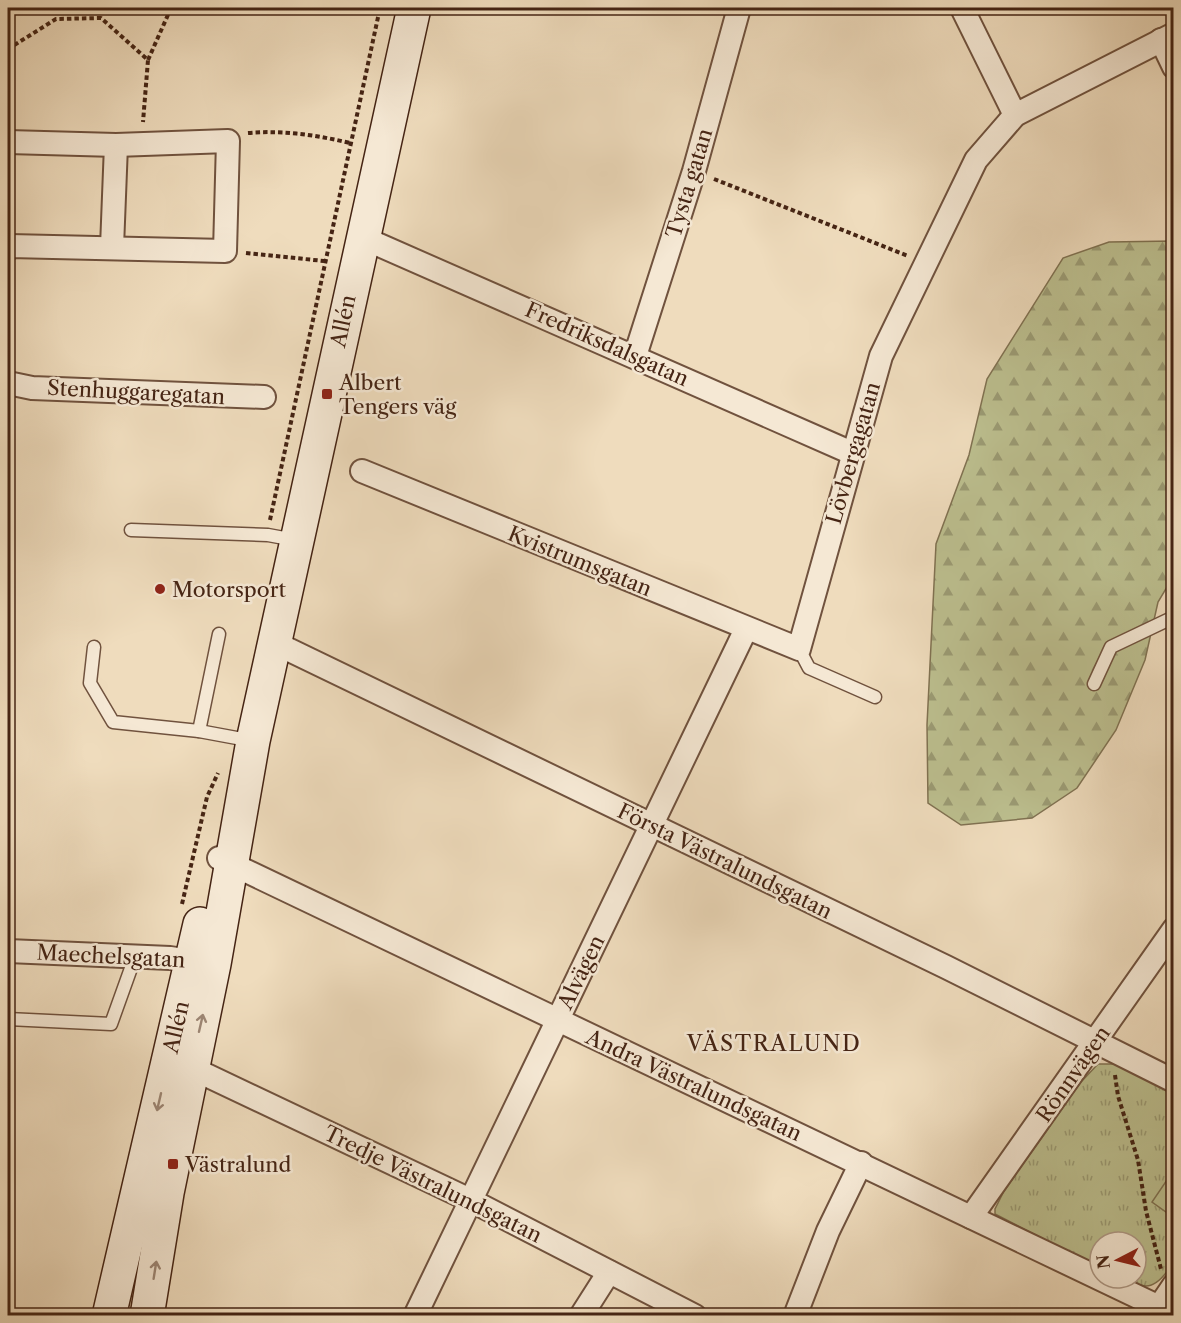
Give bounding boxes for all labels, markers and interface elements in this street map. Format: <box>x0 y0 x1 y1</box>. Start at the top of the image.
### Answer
street label: Tysta gatan <box>661 125 717 241</box>
street label: Allén <box>325 293 361 350</box>
street label: Fredriksdalsgatan <box>521 297 693 391</box>
place label: Albert Tengers väg <box>338 370 457 419</box>
street label: Stenhuggaregatan <box>46 375 226 409</box>
street label: Lövbergagatan <box>821 379 885 527</box>
marker: Albert Tengers väg <box>320 387 334 401</box>
street label: Kvistrumsgatan <box>504 521 656 601</box>
place label: Motorsport <box>172 577 287 602</box>
marker: Motorsport <box>153 582 167 596</box>
street label: Första Västralundsgatan <box>614 798 836 924</box>
street label: Alvägen <box>552 931 610 1014</box>
street label: Maechelsgatan <box>36 940 186 972</box>
street label: Allén <box>158 998 194 1057</box>
one-way arrow <box>196 1013 207 1033</box>
street label: Rönnvägen <box>1031 1021 1115 1127</box>
street label: Andra Västralundsgatan <box>581 1024 806 1146</box>
district label: VÄSTRALUND <box>686 1030 861 1057</box>
one-way arrow <box>152 1092 164 1111</box>
street label: Tredje Västralundsgatan <box>320 1120 546 1248</box>
place label: Västralund <box>184 1152 291 1177</box>
marker: Västralund <box>166 1157 180 1171</box>
north arrow <box>1088 1230 1148 1290</box>
text: N <box>1092 1254 1114 1270</box>
one-way arrow <box>150 1261 161 1280</box>

